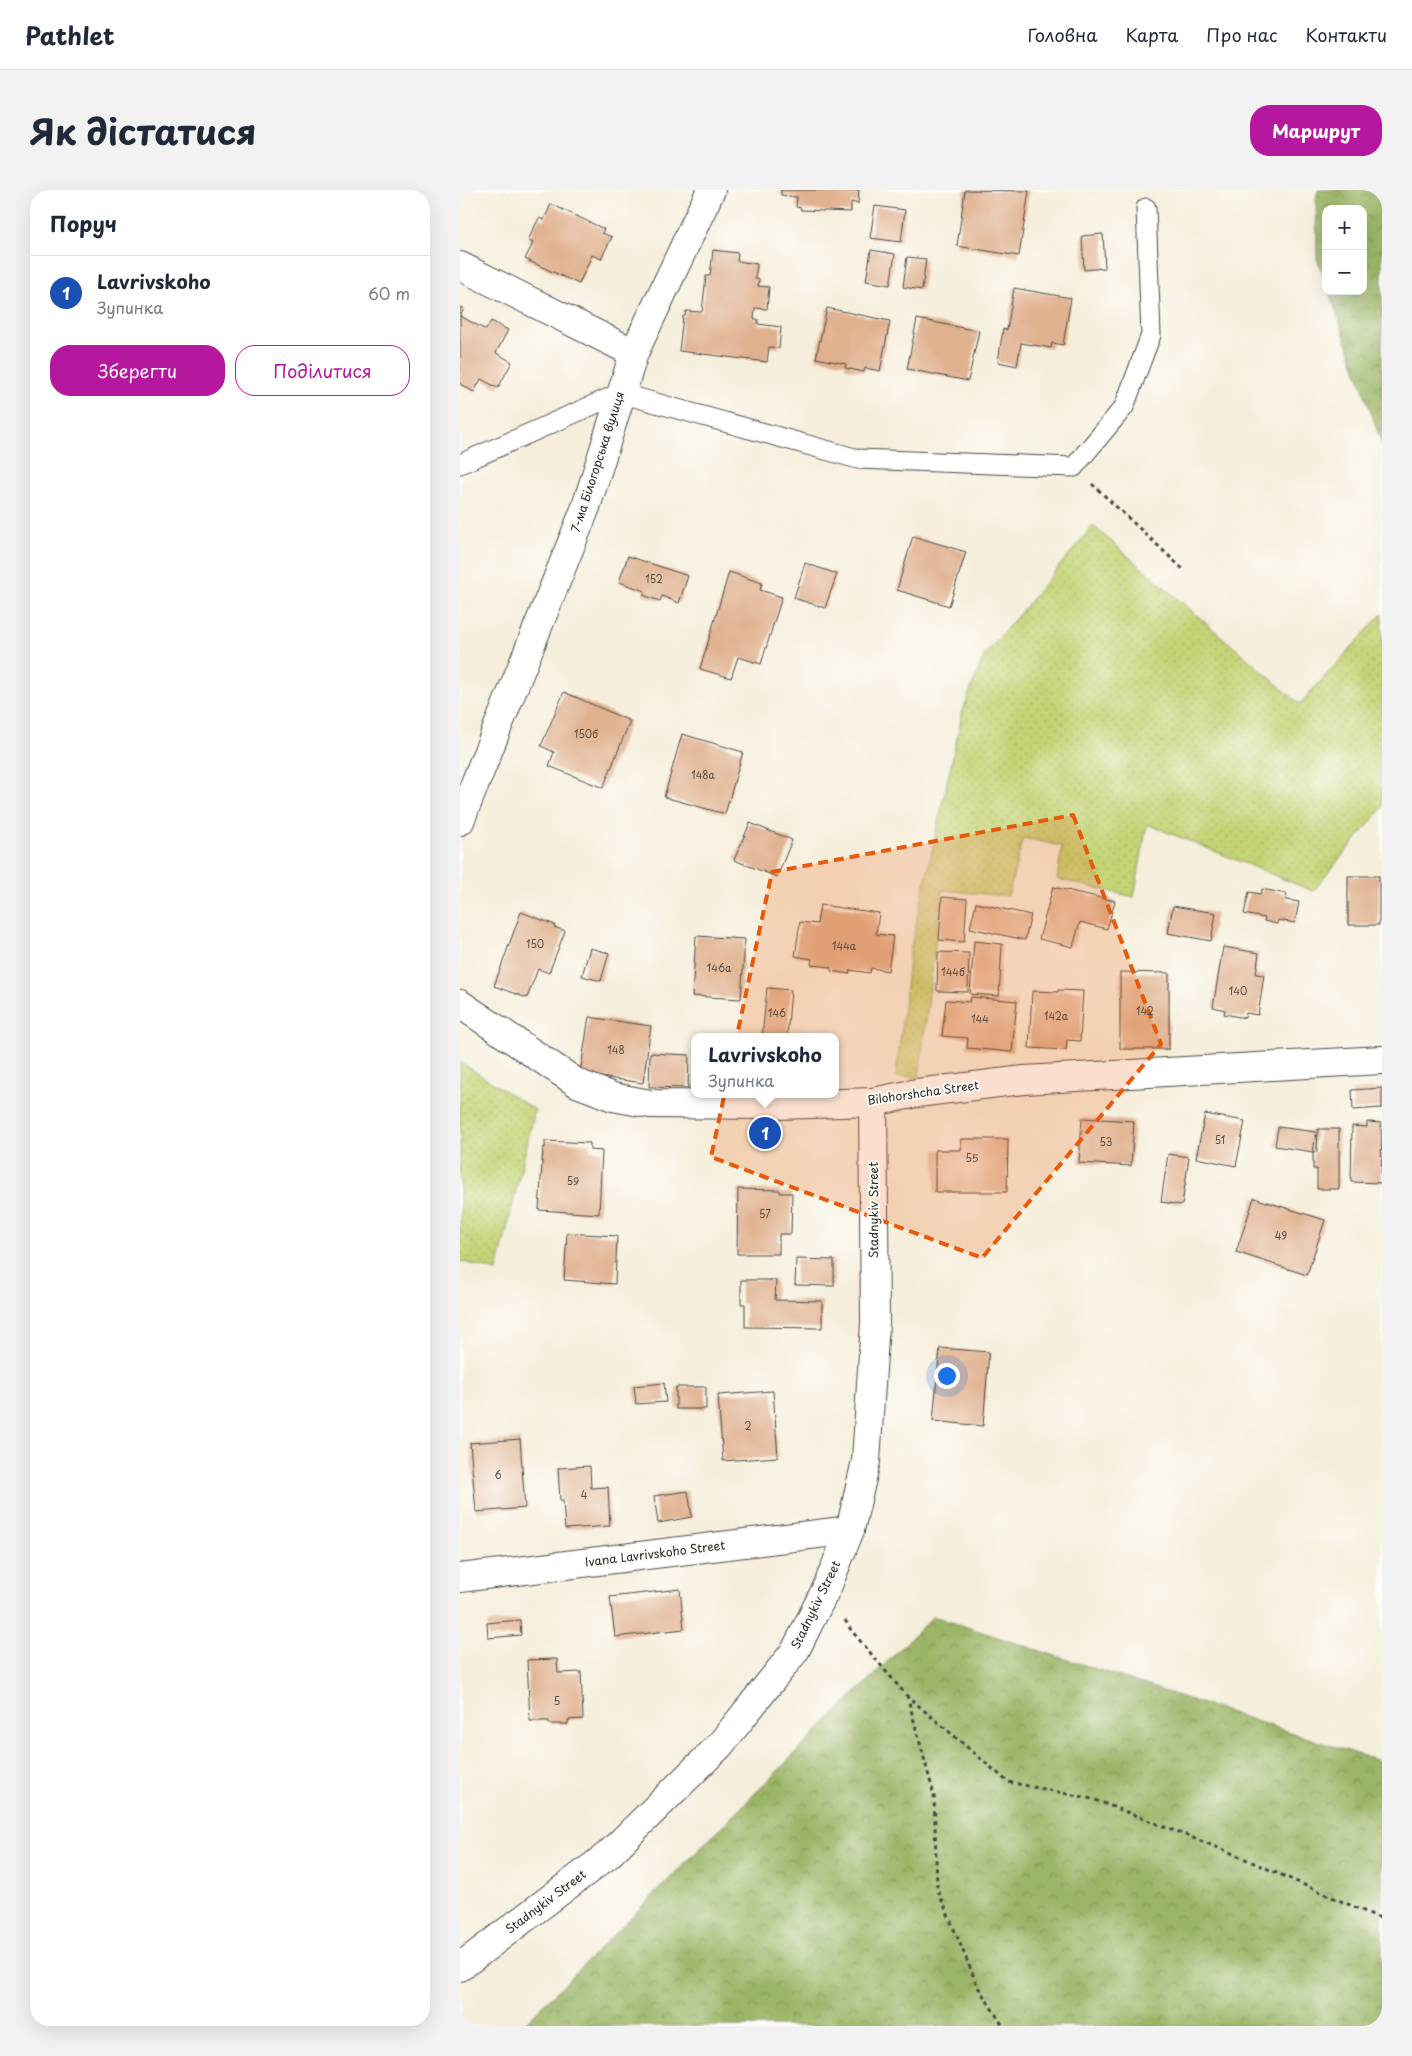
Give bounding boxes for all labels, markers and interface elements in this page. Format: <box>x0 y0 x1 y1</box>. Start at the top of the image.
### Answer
text: Pathlet <box>25 17 115 53</box>
text: Головна <box>1027 21 1097 48</box>
text: Карта <box>1125 21 1178 48</box>
text: Про нас <box>1206 21 1278 48</box>
text: Контакти <box>1306 21 1387 48</box>
text: Як дістатися <box>30 104 256 157</box>
button: Маршрут <box>1250 105 1382 156</box>
map controls <box>1322 205 1367 295</box>
button: + <box>1322 205 1367 250</box>
text: Поруч <box>50 207 117 239</box>
button: − <box>1322 250 1367 295</box>
text: Lavrivskoho <box>97 267 211 295</box>
text: 1 <box>62 281 70 305</box>
text: 60 m <box>368 281 410 305</box>
text: Зупинка <box>97 295 163 319</box>
button: Зберегти <box>50 345 225 396</box>
button: Поділитися <box>235 345 410 396</box>
street label: 7-ма Білогорська вулиця <box>566 389 628 535</box>
house number: 152 <box>645 571 663 586</box>
house number: 150б <box>574 726 598 741</box>
house number: 148а <box>691 767 716 782</box>
house number: 150 <box>526 936 544 951</box>
house number: 144а <box>832 938 857 953</box>
house number: 146а <box>707 960 732 975</box>
house number: 144б <box>941 964 965 979</box>
house number: 140 <box>1229 983 1247 998</box>
house number: 142 <box>1136 1003 1154 1018</box>
house number: 146 <box>768 1005 786 1020</box>
house number: 142а <box>1044 1008 1069 1023</box>
house number: 144 <box>971 1011 989 1026</box>
popup <box>691 1033 839 1098</box>
text: Lavrivskoho <box>708 1040 822 1068</box>
house number: 148 <box>607 1042 625 1057</box>
text: Зупинка <box>708 1068 774 1092</box>
street label: Bilohorshcha Street <box>866 1075 980 1109</box>
pin: 1 <box>749 1114 781 1152</box>
house number: 51 <box>1215 1132 1225 1147</box>
house number: 53 <box>1100 1134 1112 1149</box>
house number: 55 <box>966 1150 979 1165</box>
street label: Stadnykiv Street <box>864 1162 882 1258</box>
house number: 59 <box>567 1173 579 1188</box>
house number: 57 <box>759 1206 771 1221</box>
house number: 49 <box>1275 1228 1287 1243</box>
your location <box>934 1363 960 1389</box>
house number: 2 <box>744 1418 752 1433</box>
house number: 6 <box>494 1467 502 1482</box>
house number: 4 <box>581 1487 588 1502</box>
street label: Ivana Lavrivskoho Street <box>584 1535 726 1571</box>
street label: Stadnykiv Street <box>786 1557 844 1652</box>
house number: 5 <box>554 1693 560 1708</box>
street label: Stadnykiv Street <box>501 1865 589 1937</box>

